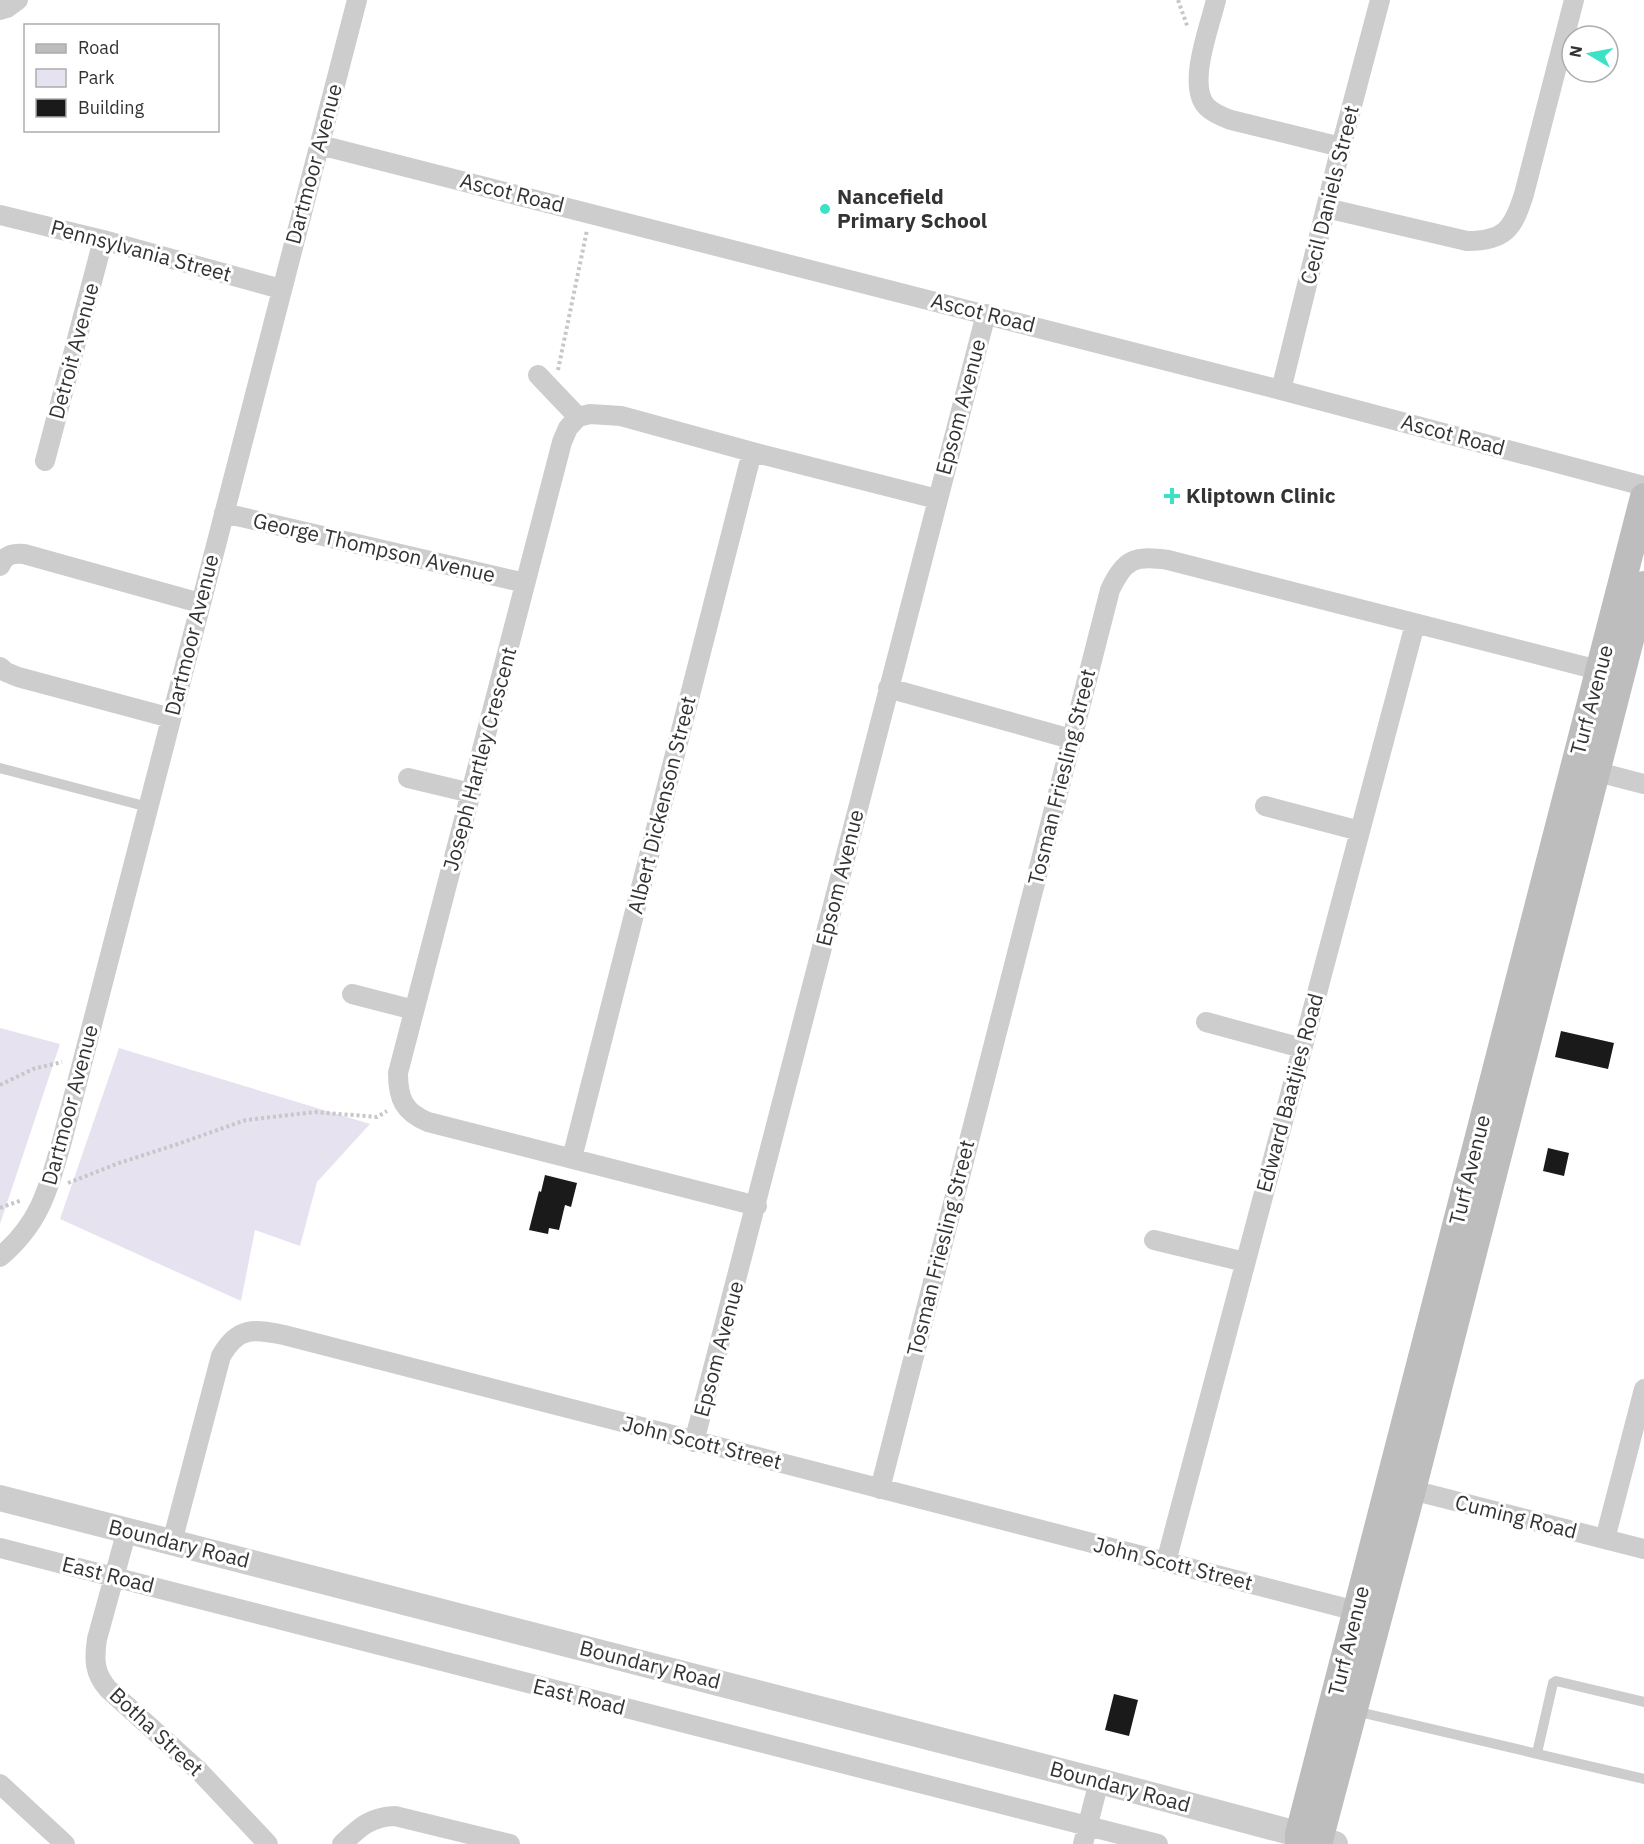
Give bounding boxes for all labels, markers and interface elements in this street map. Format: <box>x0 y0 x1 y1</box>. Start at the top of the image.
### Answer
legend <box>24 24 219 132</box>
north arrow <box>1560 24 1620 84</box>
text: Road <box>78 36 119 59</box>
text: N <box>1564 44 1586 59</box>
text: Park <box>78 66 115 89</box>
street label: Dartmoor Avenue <box>278 80 348 247</box>
text: Building <box>78 96 145 119</box>
street label: Cecil Daniels Street <box>1293 102 1365 287</box>
street label: Ascot Road <box>457 166 567 218</box>
place label: Nancefield Primary School <box>837 182 987 234</box>
marker: Nancefield Primary School <box>818 202 832 216</box>
street label: Pennsylvania Street <box>48 212 235 288</box>
street label: Detroit Avenue <box>41 279 105 422</box>
street label: Ascot Road <box>928 286 1038 338</box>
street label: Epsom Avenue <box>928 336 992 478</box>
street label: Ascot Road <box>1398 407 1508 461</box>
place label: Kliptown Clinic <box>1186 481 1336 509</box>
marker: Kliptown Clinic <box>1163 487 1181 505</box>
street label: George Thompson Avenue <box>250 506 498 589</box>
street label: Dartmoor Avenue <box>157 551 225 718</box>
street label: Turf Avenue <box>1563 642 1619 758</box>
street label: Joseph Hartley Crescent <box>436 644 522 874</box>
street label: Tosman Friesling Street <box>1021 666 1101 888</box>
street label: Albert Dickenson Street <box>620 693 702 917</box>
street label: Epsom Avenue <box>809 807 870 949</box>
street label: Edward Baatjies Road <box>1249 990 1329 1195</box>
street label: Dartmoor Avenue <box>34 1021 104 1188</box>
street label: Turf Avenue <box>1442 1112 1496 1228</box>
street label: Tosman Friesling Street <box>900 1137 980 1359</box>
street label: Epsom Avenue <box>686 1278 750 1420</box>
street label: John Scott Street <box>620 1409 785 1475</box>
street label: Cuming Road <box>1452 1487 1580 1545</box>
street label: Boundary Road <box>106 1512 253 1574</box>
street label: John Scott Street <box>1091 1530 1256 1596</box>
street label: East Road <box>59 1549 157 1599</box>
street label: Turf Avenue <box>1321 1583 1375 1699</box>
street label: Boundary Road <box>577 1633 724 1695</box>
street label: East Road <box>530 1671 628 1721</box>
street label: Botha Street <box>104 1681 210 1782</box>
street label: Boundary Road <box>1047 1754 1194 1818</box>

